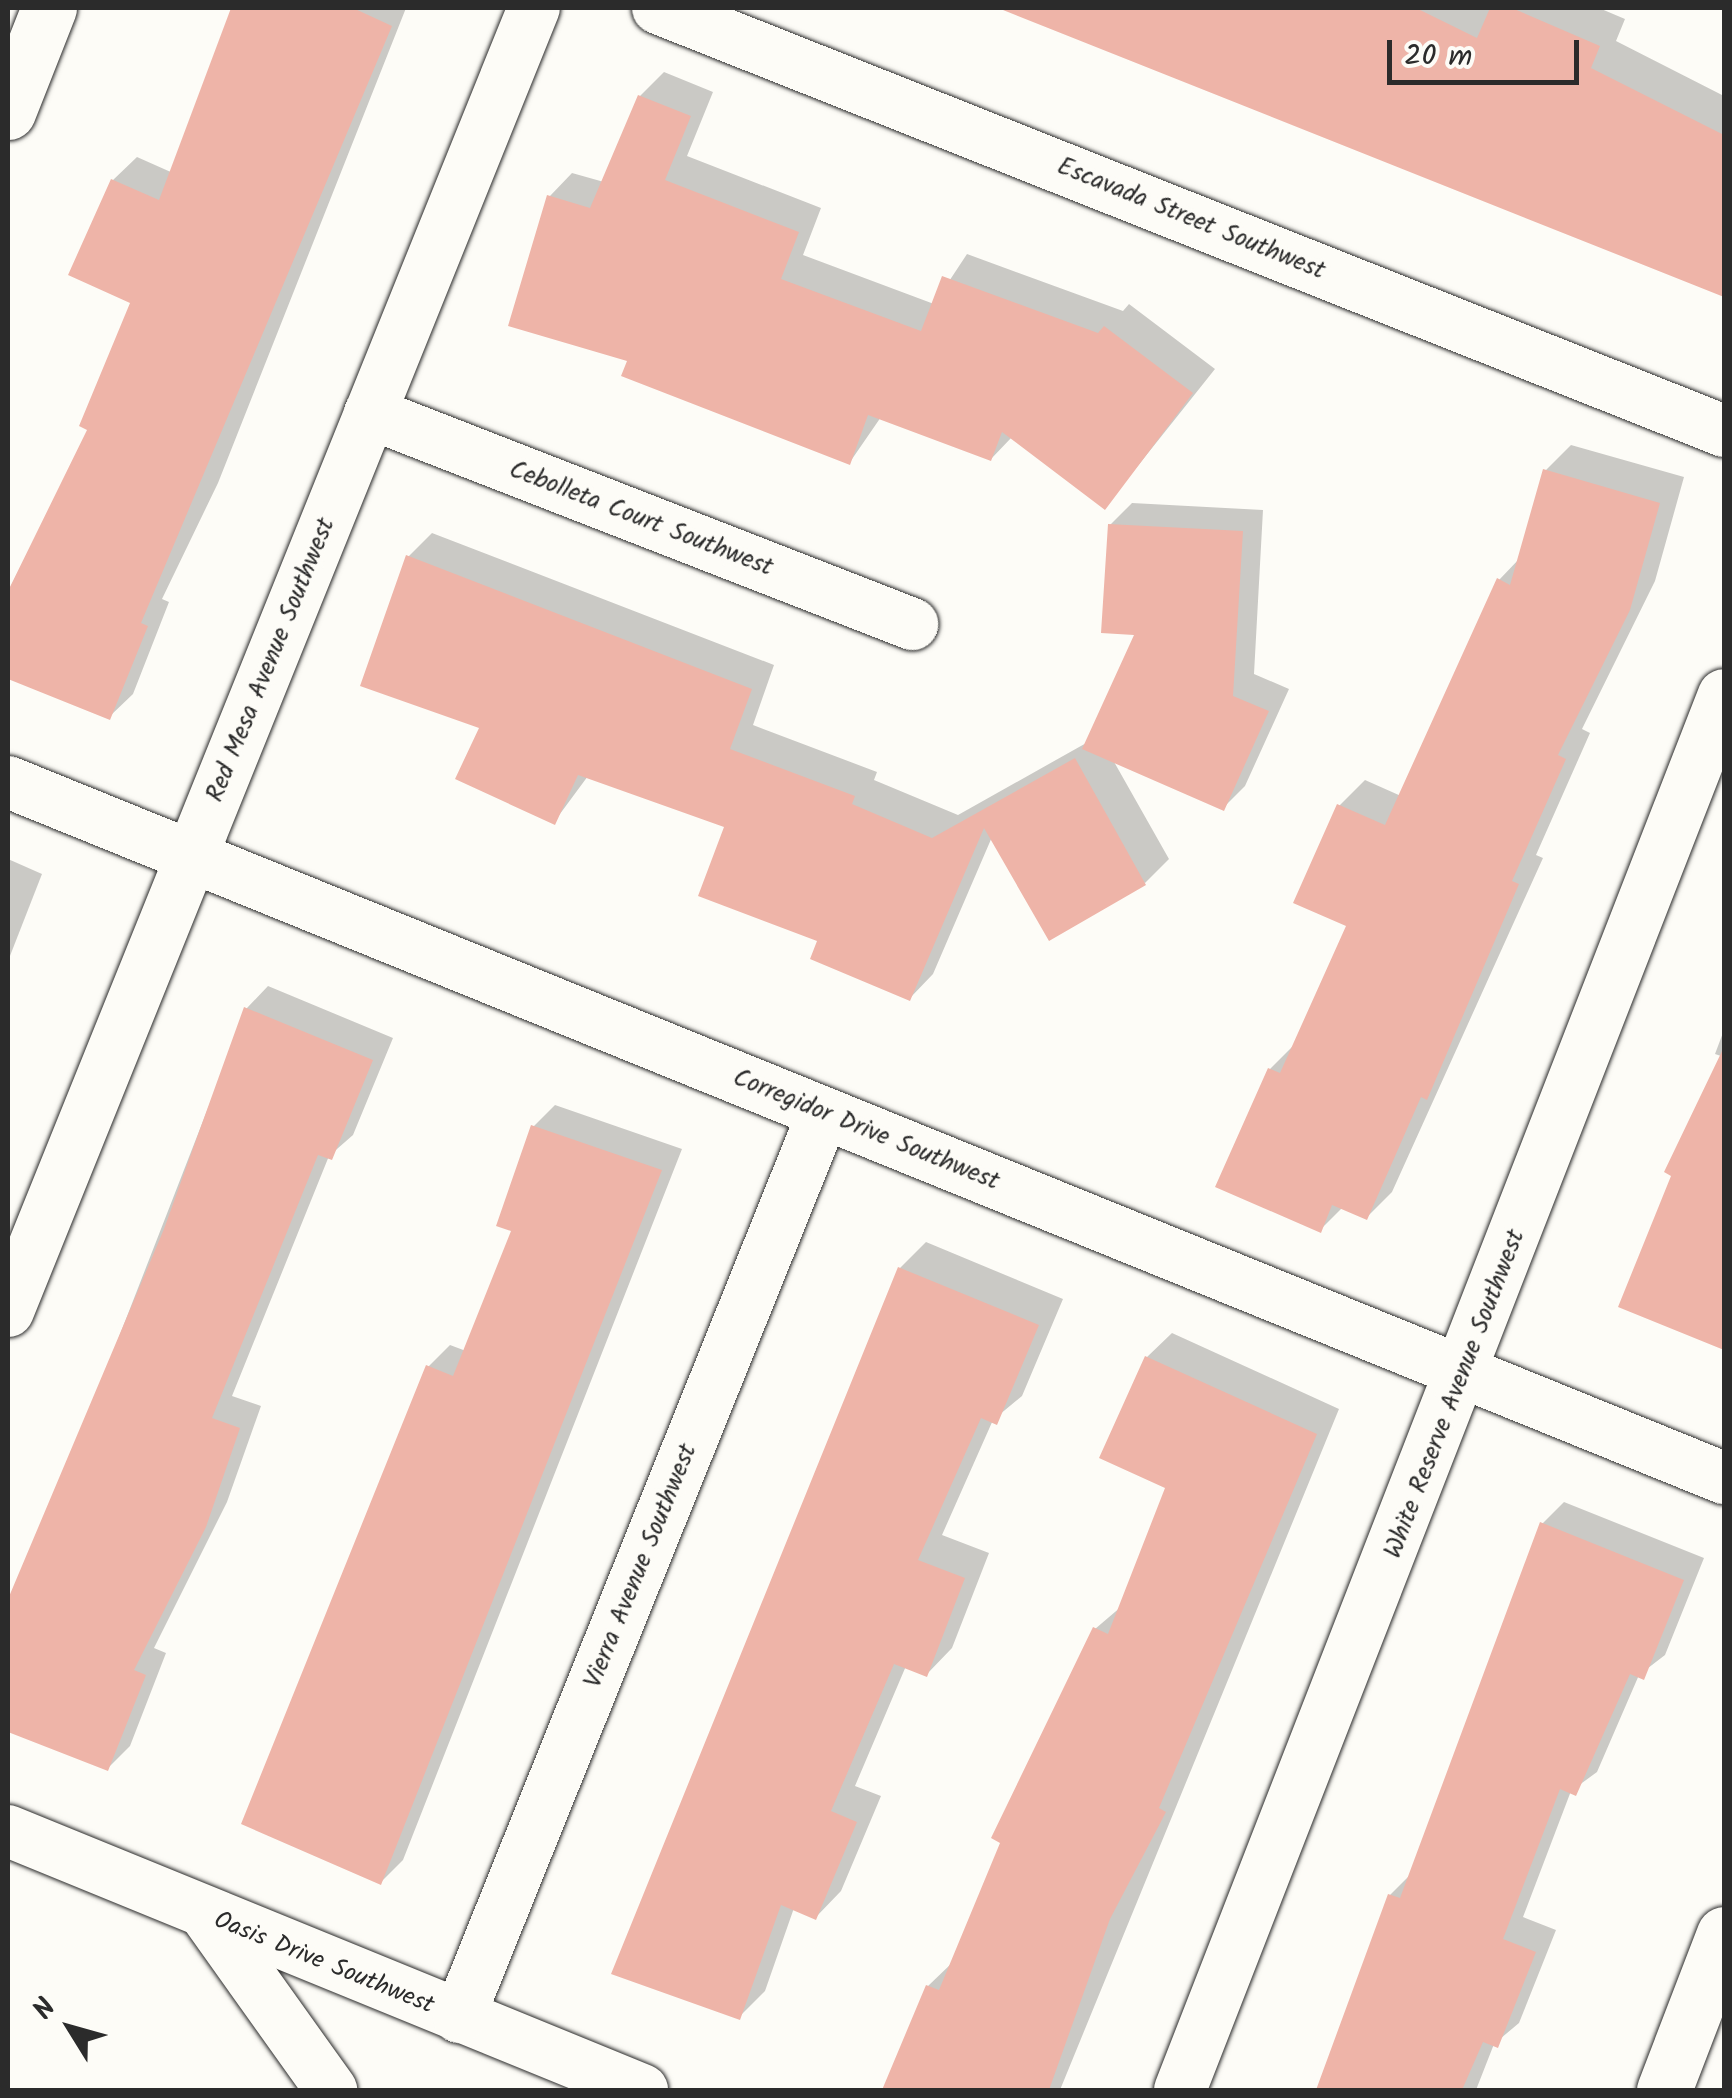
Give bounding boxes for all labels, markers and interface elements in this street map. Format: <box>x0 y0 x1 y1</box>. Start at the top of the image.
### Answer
scale bar <box>1392 20 1584 82</box>
text: 20 m <box>1404 33 1472 81</box>
street label: Escavada Street Southwest <box>1053 151 1329 287</box>
street label: Cebolleta Court Southwest <box>505 455 777 583</box>
street label: Red Mesa Avenue Southwest <box>200 514 342 806</box>
street label: Corregidor Drive Southwest <box>729 1063 1003 1197</box>
street label: White Reserve Avenue Southwest <box>1378 1226 1532 1562</box>
street label: Vierra Avenue Southwest <box>578 1440 704 1692</box>
street label: Oasis Drive Southwest <box>210 1905 438 2021</box>
north arrow <box>20 1978 120 2078</box>
text: N <box>22 1989 69 2030</box>

